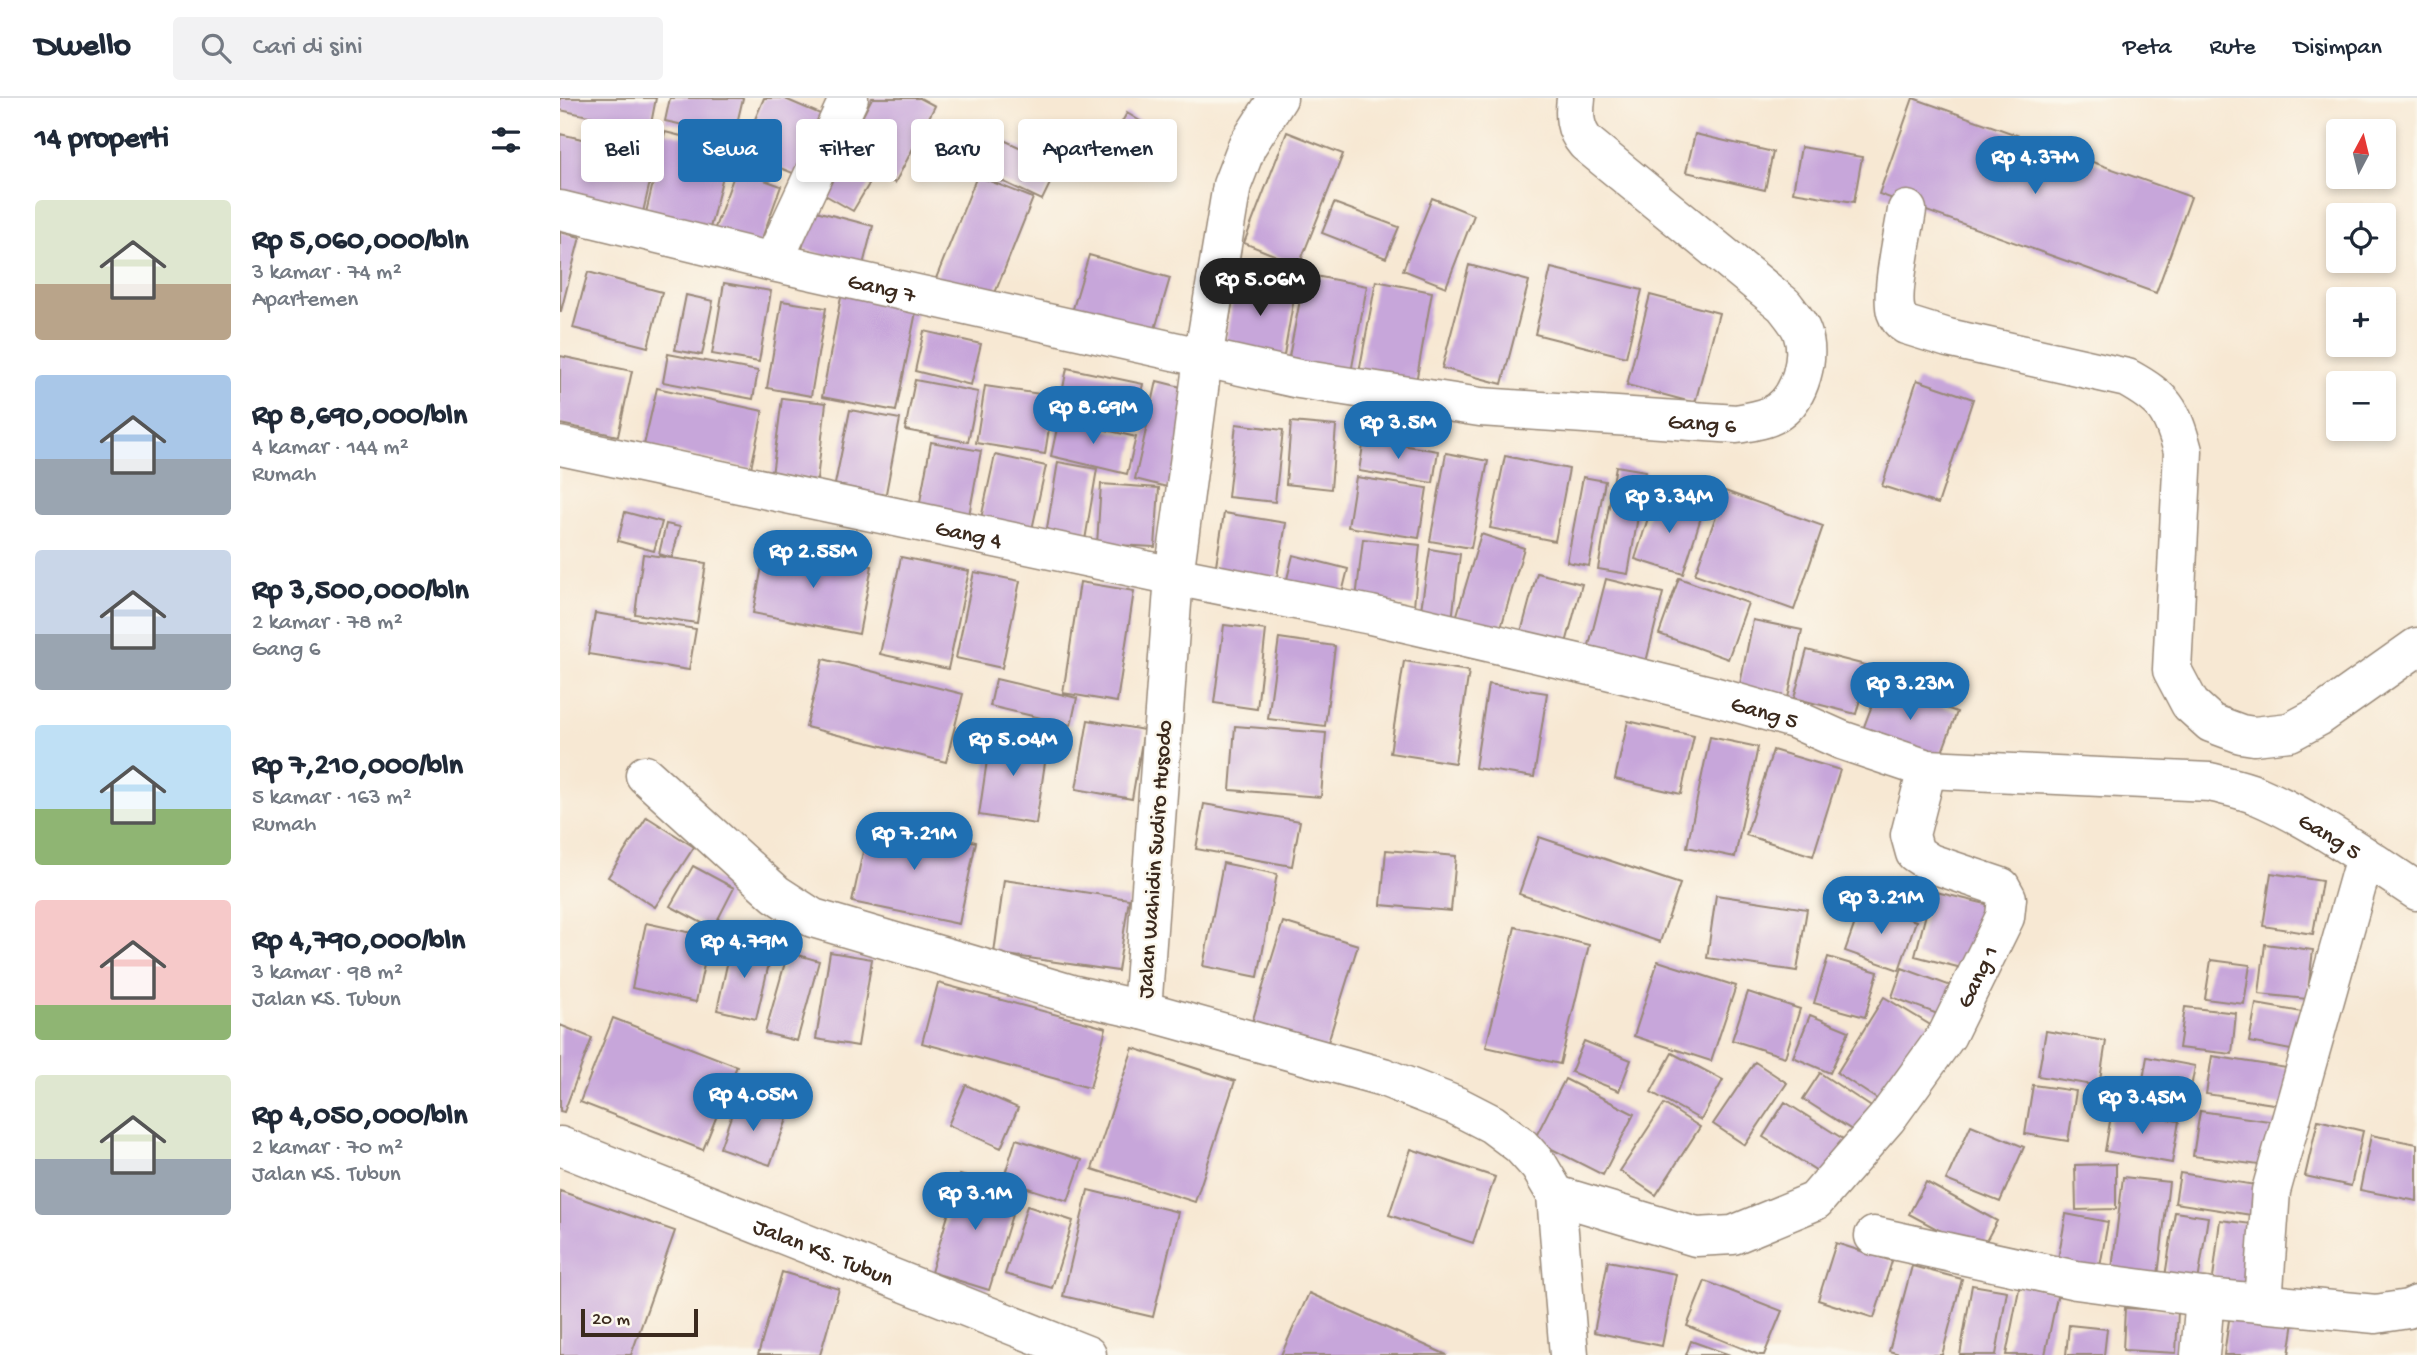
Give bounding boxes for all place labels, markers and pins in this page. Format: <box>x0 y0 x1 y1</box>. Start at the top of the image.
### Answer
pin: Rp 4.37M <box>1963 136 2107 196</box>
pin: Rp 5.06M <box>1188 258 1332 318</box>
pin: Rp 8.69M <box>1021 386 1165 446</box>
pin: Rp 3.5M <box>1333 402 1463 461</box>
pin: Rp 3.34M <box>1597 476 1741 535</box>
pin: Rp 2.55M <box>741 531 885 590</box>
pin: Rp 3.23M <box>1838 662 1982 722</box>
pin: Rp 5.04M <box>941 718 1085 778</box>
pin: Rp 7.21M <box>842 812 986 872</box>
pin: Rp 3.21M <box>1809 876 1953 936</box>
pin: Rp 4.79M <box>672 920 816 980</box>
pin: Rp 4.05M <box>681 1074 825 1133</box>
pin: Rp 3.45M <box>2070 1076 2214 1136</box>
pin: Rp 3.1M <box>910 1172 1040 1232</box>

